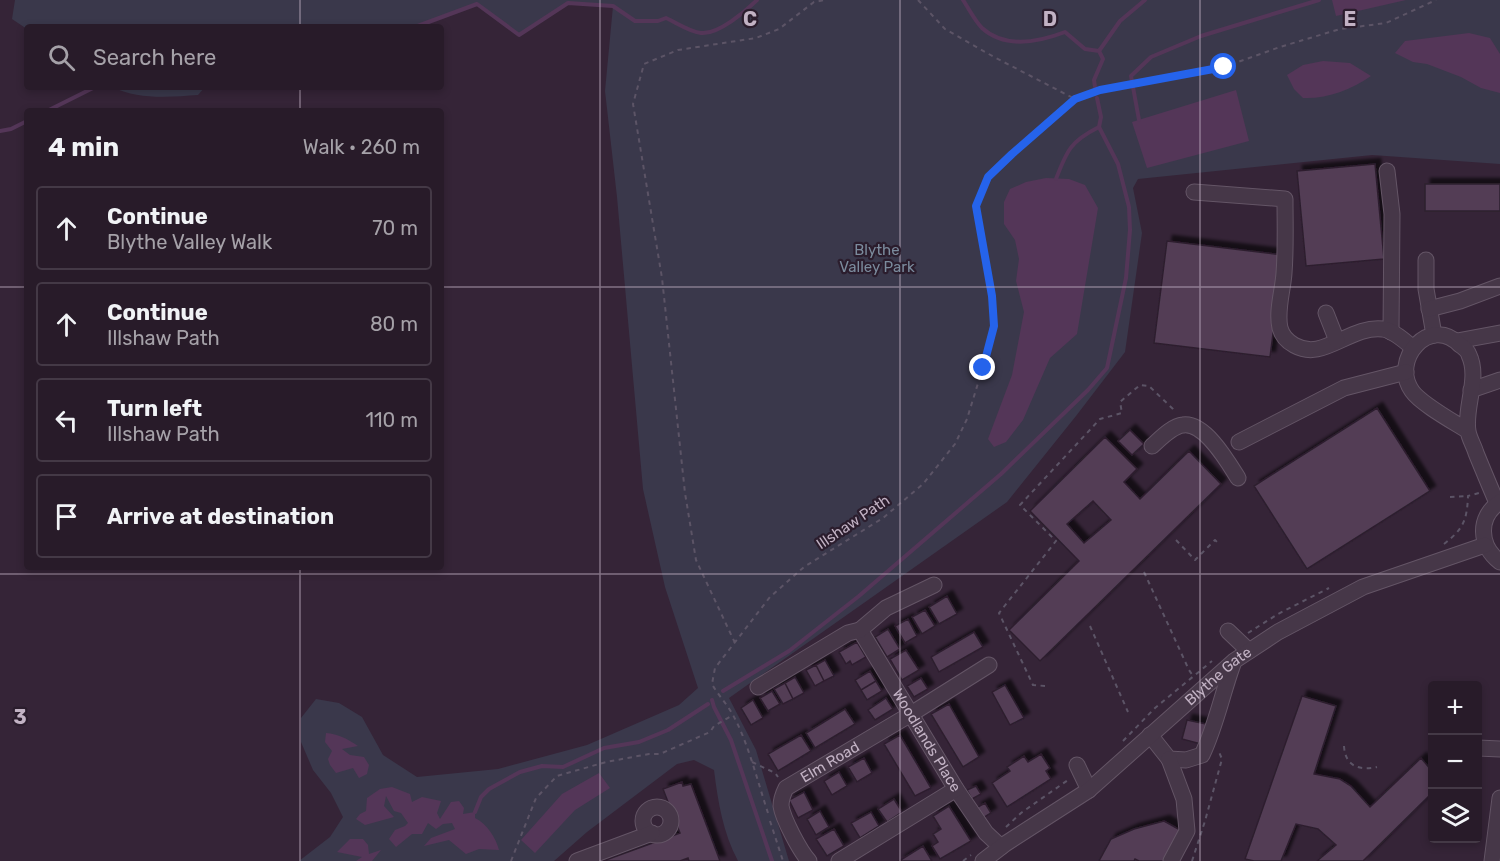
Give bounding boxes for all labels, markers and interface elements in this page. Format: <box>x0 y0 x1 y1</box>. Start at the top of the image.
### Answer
text: C <box>743 7 757 31</box>
text: D <box>1043 7 1057 31</box>
text: E <box>1344 7 1356 31</box>
search box <box>24 24 444 90</box>
icon: search <box>45 41 78 74</box>
text: Search here <box>93 44 216 71</box>
route start <box>1210 53 1236 79</box>
text: 4 min <box>48 132 119 163</box>
text: Walk · 260 m <box>303 135 420 159</box>
text: Continue <box>107 203 208 230</box>
icon: ahead <box>50 212 83 245</box>
text: 70 m <box>372 216 418 240</box>
text: Blythe Valley Walk <box>107 230 272 254</box>
park label: Blythe Valley Park <box>839 241 915 276</box>
text: Continue <box>107 299 208 326</box>
icon: ahead <box>50 308 83 341</box>
text: 80 m <box>370 312 418 336</box>
text: Illshaw Path <box>107 326 220 350</box>
route end <box>969 354 995 380</box>
text: Turn left <box>107 395 202 422</box>
icon: left <box>50 404 83 437</box>
text: 110 m <box>366 408 418 432</box>
text: Illshaw Path <box>107 422 220 446</box>
street label: Illshaw Path <box>813 491 893 553</box>
icon: arrive <box>50 500 83 533</box>
text: Arrive at destination <box>107 503 334 530</box>
street label: Blythe Gate <box>1181 643 1255 709</box>
map controls <box>1428 681 1482 843</box>
button: + <box>1428 681 1482 735</box>
street label: Woodlands Place <box>889 686 965 795</box>
text: 3 <box>13 705 27 729</box>
button: − <box>1428 735 1482 789</box>
street label: Elm Road <box>797 738 863 786</box>
button: layers <box>1428 789 1482 843</box>

